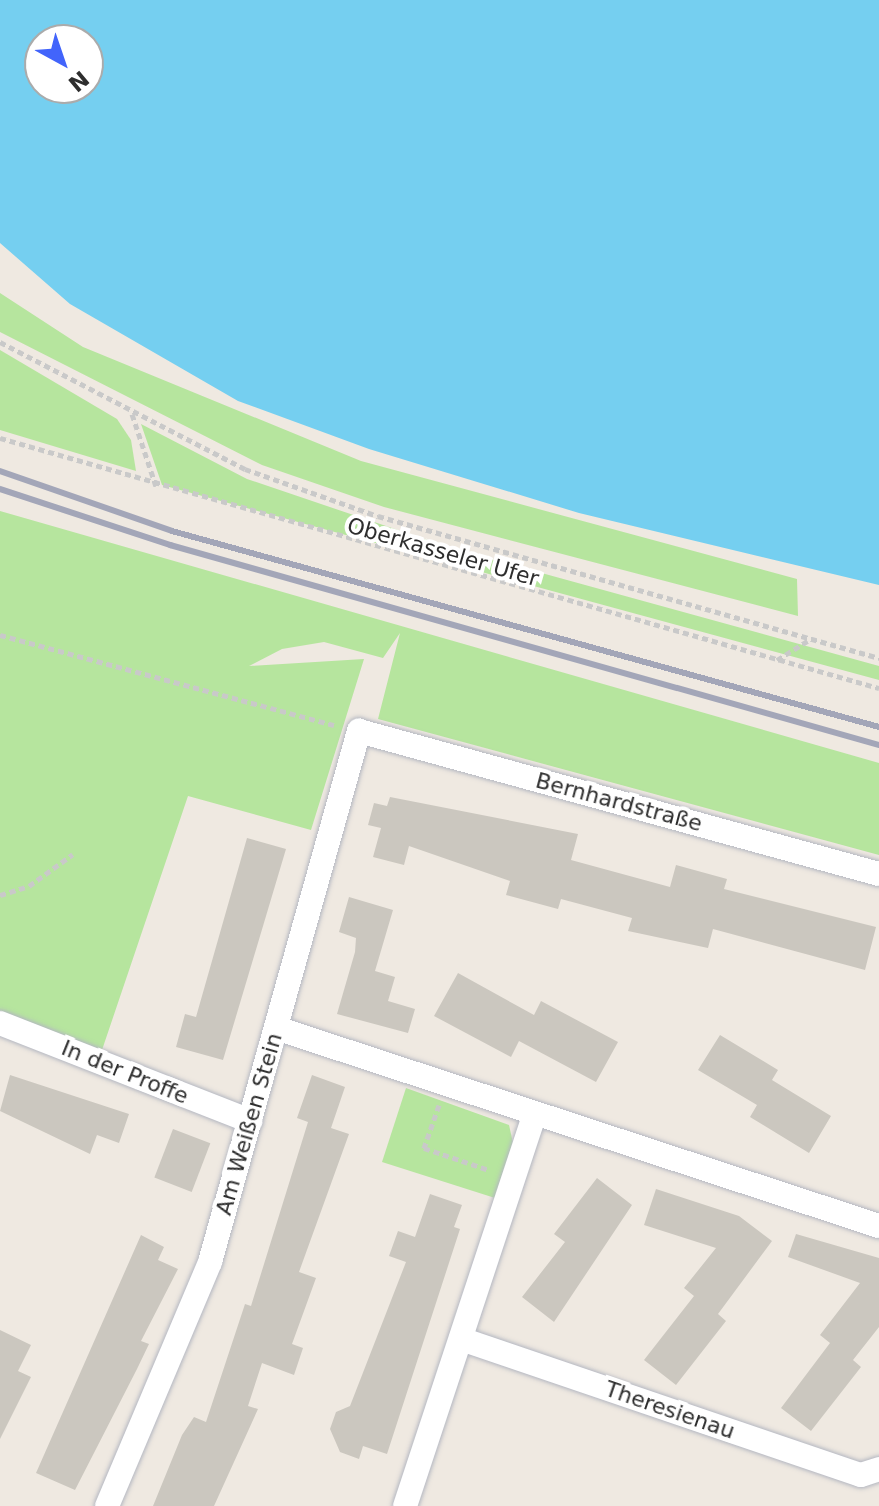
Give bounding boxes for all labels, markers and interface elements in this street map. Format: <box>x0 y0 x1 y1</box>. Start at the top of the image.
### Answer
north arrow <box>24 24 104 104</box>
text: N <box>63 66 94 97</box>
street label: Oberkasseler Ufer <box>344 512 542 592</box>
street label: Bernhardstraße <box>533 767 705 837</box>
street label: Am Weißen Stein <box>210 1030 288 1218</box>
street label: In der Proffe <box>58 1035 192 1109</box>
street label: Theresienau <box>602 1375 738 1445</box>

